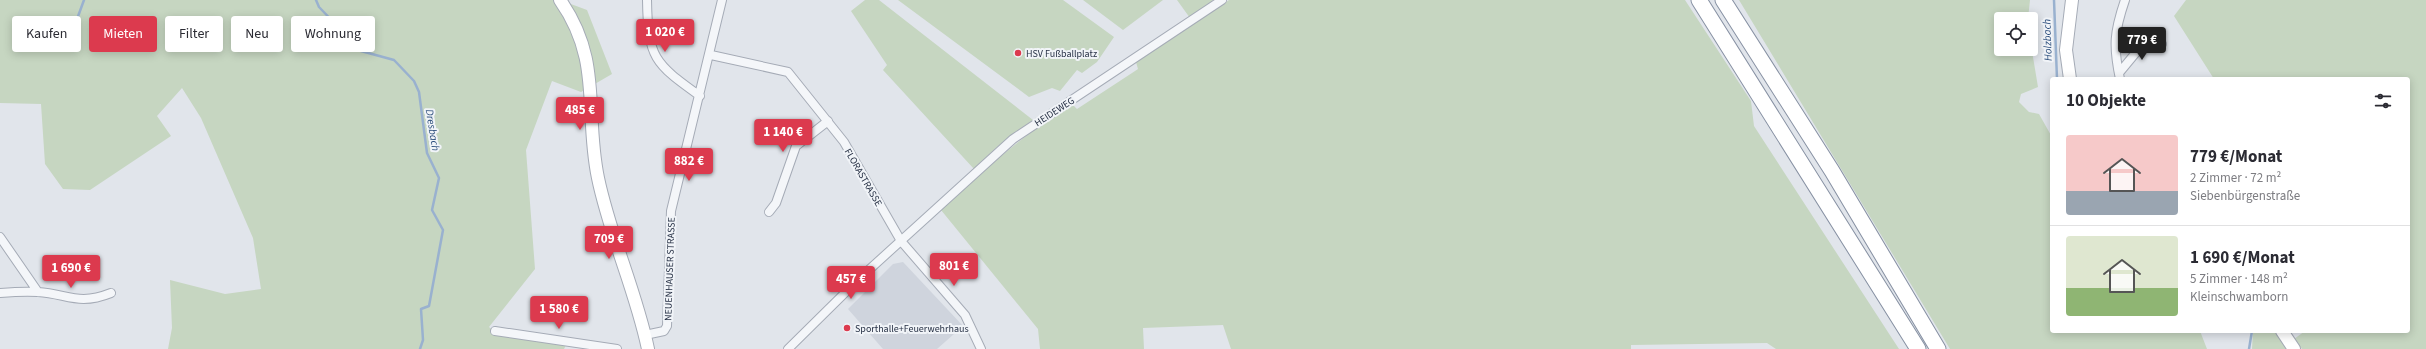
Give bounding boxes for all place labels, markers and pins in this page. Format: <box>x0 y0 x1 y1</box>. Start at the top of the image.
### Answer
pin: 1 020 € <box>628 19 702 53</box>
pin: 779 € <box>2114 27 2170 61</box>
place label: HSV Fußballplatz <box>1026 47 1097 61</box>
marker: HSV Fußballplatz <box>1013 48 1023 58</box>
pin: 485 € <box>552 97 608 131</box>
pin: 1 140 € <box>746 119 820 153</box>
pin: 882 € <box>661 148 717 182</box>
pin: 709 € <box>581 226 637 260</box>
pin: 801 € <box>926 253 982 287</box>
pin: 1 690 € <box>34 255 108 289</box>
pin: 457 € <box>823 266 879 300</box>
pin: 1 580 € <box>522 296 596 330</box>
place label: Sporthalle+Feuerwehrhaus <box>855 322 969 336</box>
marker: Sporthalle+Feuerwehrhaus <box>842 323 852 333</box>

